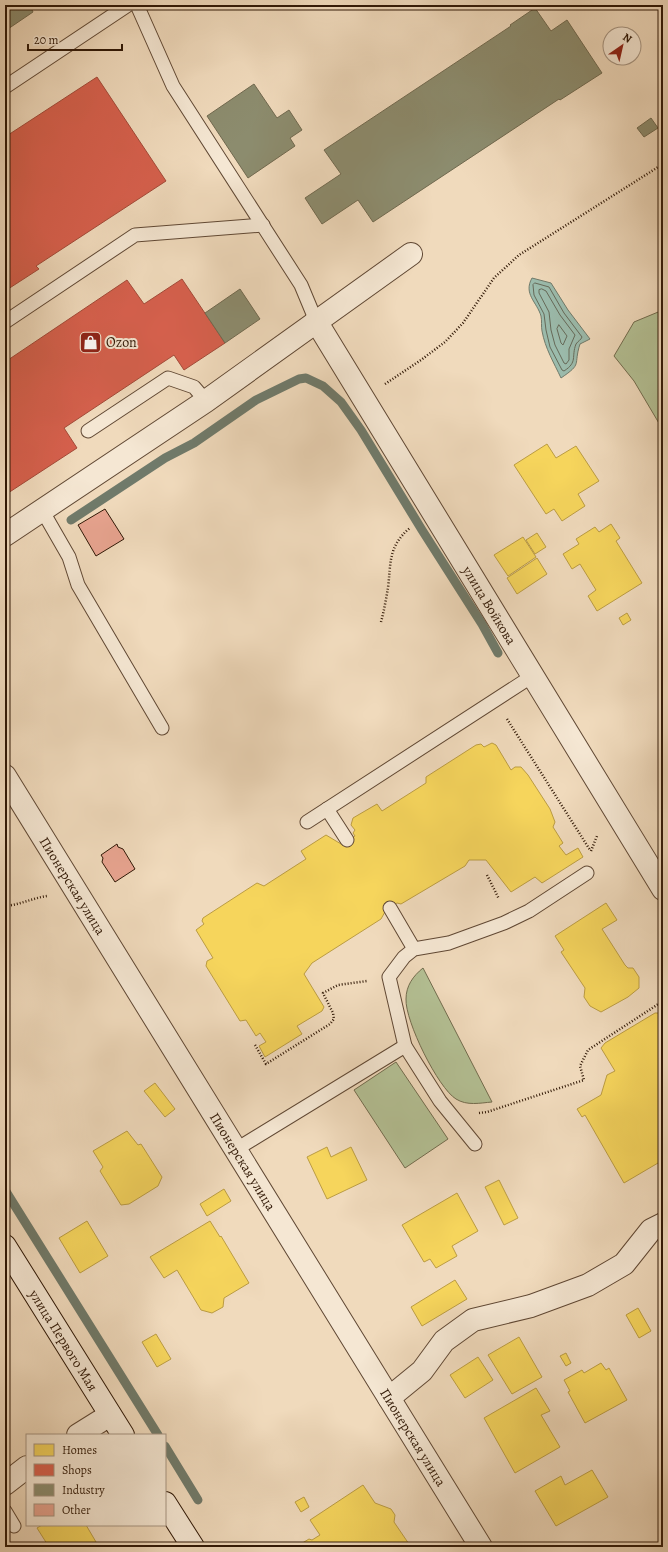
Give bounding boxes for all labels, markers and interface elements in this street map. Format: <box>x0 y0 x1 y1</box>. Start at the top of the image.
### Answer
scale bar <box>28 26 122 52</box>
north arrow <box>602 26 642 66</box>
text: N <box>620 30 635 47</box>
text: 20 m <box>34 32 58 48</box>
shop icon: Ozon <box>77 329 103 355</box>
place label: Ozon <box>106 333 137 352</box>
street label: улица Войкова <box>458 561 521 649</box>
street label: Пионерская улица <box>35 833 111 939</box>
street label: Пионерская улица <box>205 1109 281 1215</box>
street label: улица Первого Мая <box>24 1285 103 1395</box>
street label: Пионерская улица <box>376 1385 451 1490</box>
legend <box>26 1434 166 1526</box>
text: Homes <box>62 1442 97 1458</box>
text: Shops <box>62 1462 92 1478</box>
text: Industry <box>62 1482 105 1498</box>
text: Other <box>62 1502 91 1518</box>

